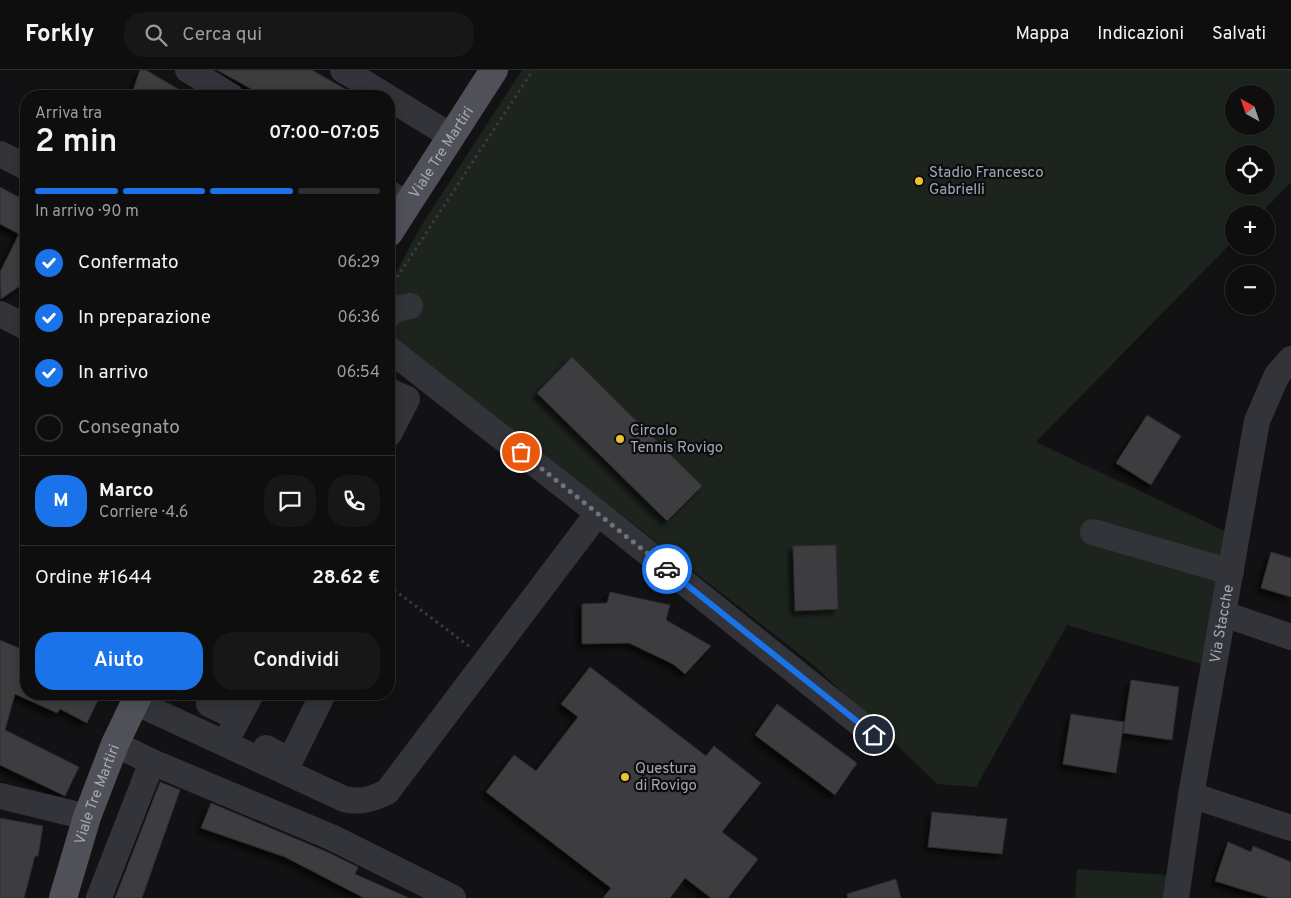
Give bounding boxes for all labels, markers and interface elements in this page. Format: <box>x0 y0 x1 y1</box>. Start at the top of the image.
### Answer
search box <box>124 12 474 57</box>
text: Forkly <box>25 20 94 50</box>
icon: search <box>142 21 170 49</box>
text: Cerca qui <box>182 23 262 47</box>
text: Mappa <box>1016 23 1069 46</box>
text: Indicazioni <box>1097 23 1184 46</box>
text: Salvati <box>1212 23 1266 46</box>
north arrow <box>1225 85 1275 135</box>
map controls <box>1225 85 1275 315</box>
text: Arriva tra <box>35 104 102 124</box>
street label: Viale Tre Martiri <box>406 104 479 203</box>
text: 07:00–07:05 <box>269 121 380 145</box>
text: 2 min <box>35 123 117 163</box>
button: locate <box>1225 145 1275 195</box>
place label: Stadio Francesco Gabrielli <box>929 164 1044 200</box>
marker: Stadio Francesco Gabrielli <box>913 175 925 187</box>
text: In arrivo · 90 m <box>35 202 139 222</box>
button: + <box>1225 205 1275 255</box>
icon: check <box>35 249 63 277</box>
text: Confermato <box>78 251 179 275</box>
text: 06:29 <box>337 253 380 273</box>
button: − <box>1225 265 1275 315</box>
icon: check <box>35 304 63 332</box>
text: In preparazione <box>78 306 211 330</box>
text: 06:36 <box>337 308 380 328</box>
icon: check <box>35 359 63 387</box>
text: In arrivo <box>78 361 148 385</box>
text: 06:54 <box>336 363 380 383</box>
text: Consegnato <box>78 416 180 440</box>
place label: Circolo Tennis Rovigo <box>630 422 723 458</box>
pin <box>500 431 542 473</box>
marker: Circolo Tennis Rovigo <box>614 433 626 445</box>
icon: bag <box>507 438 535 466</box>
button: chat <box>264 475 316 527</box>
button: phone <box>328 475 380 527</box>
text: Marco <box>99 479 154 503</box>
text: M <box>53 489 69 513</box>
text: Corriere · 4.6 <box>99 503 188 523</box>
courier <box>642 544 692 594</box>
icon: car <box>653 555 681 583</box>
text: Ordine #1644 <box>35 566 152 590</box>
text: 28.62 € <box>312 566 380 590</box>
street label: Via Stacche <box>1206 583 1239 665</box>
button: Aiuto <box>35 632 203 690</box>
button: Condividi <box>213 632 380 690</box>
pin <box>853 714 895 756</box>
icon: home <box>860 721 888 749</box>
street label: Viale Tre Martiri <box>71 742 125 847</box>
place label: Questura di Rovigo <box>635 760 697 796</box>
marker: Questura di Rovigo <box>619 771 631 783</box>

